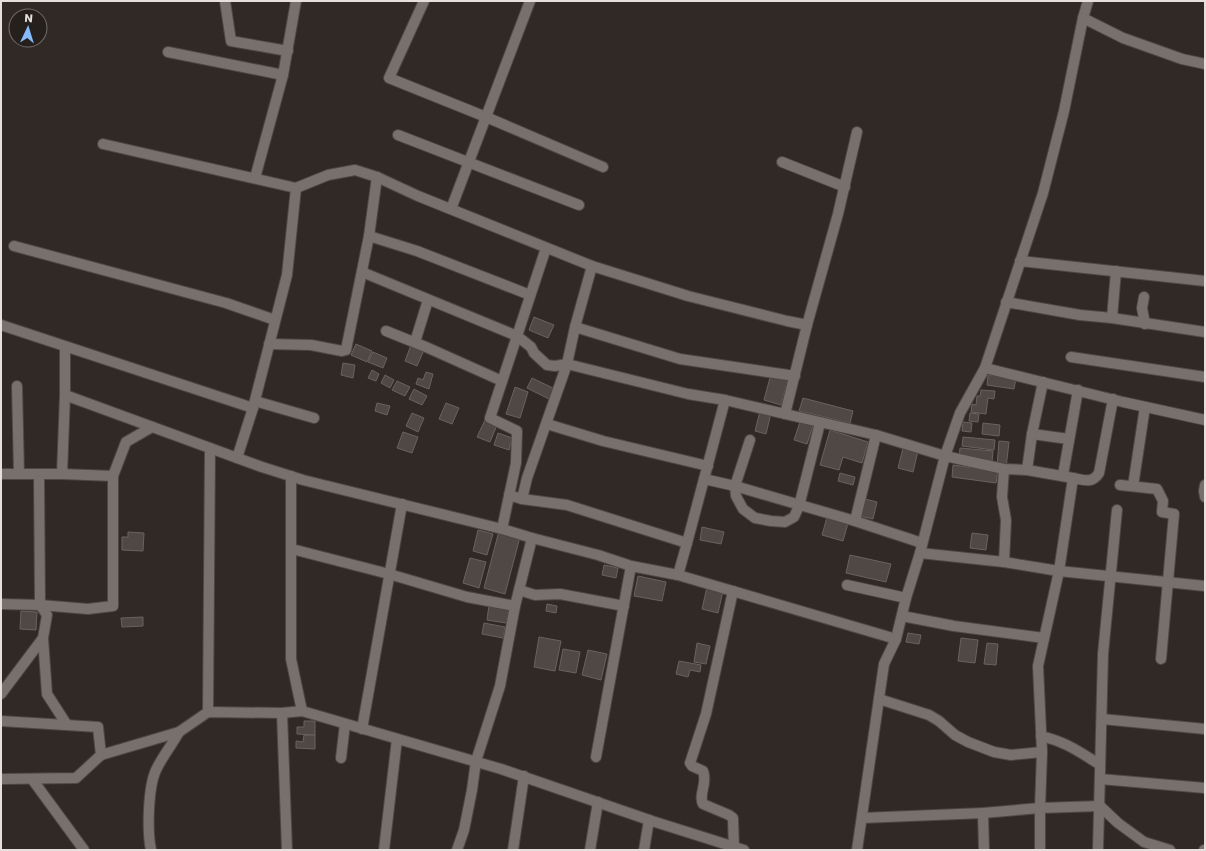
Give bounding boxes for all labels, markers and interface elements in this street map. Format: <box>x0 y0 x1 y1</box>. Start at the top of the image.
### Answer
north arrow <box>8 8 48 48</box>
text: N <box>24 10 33 26</box>

